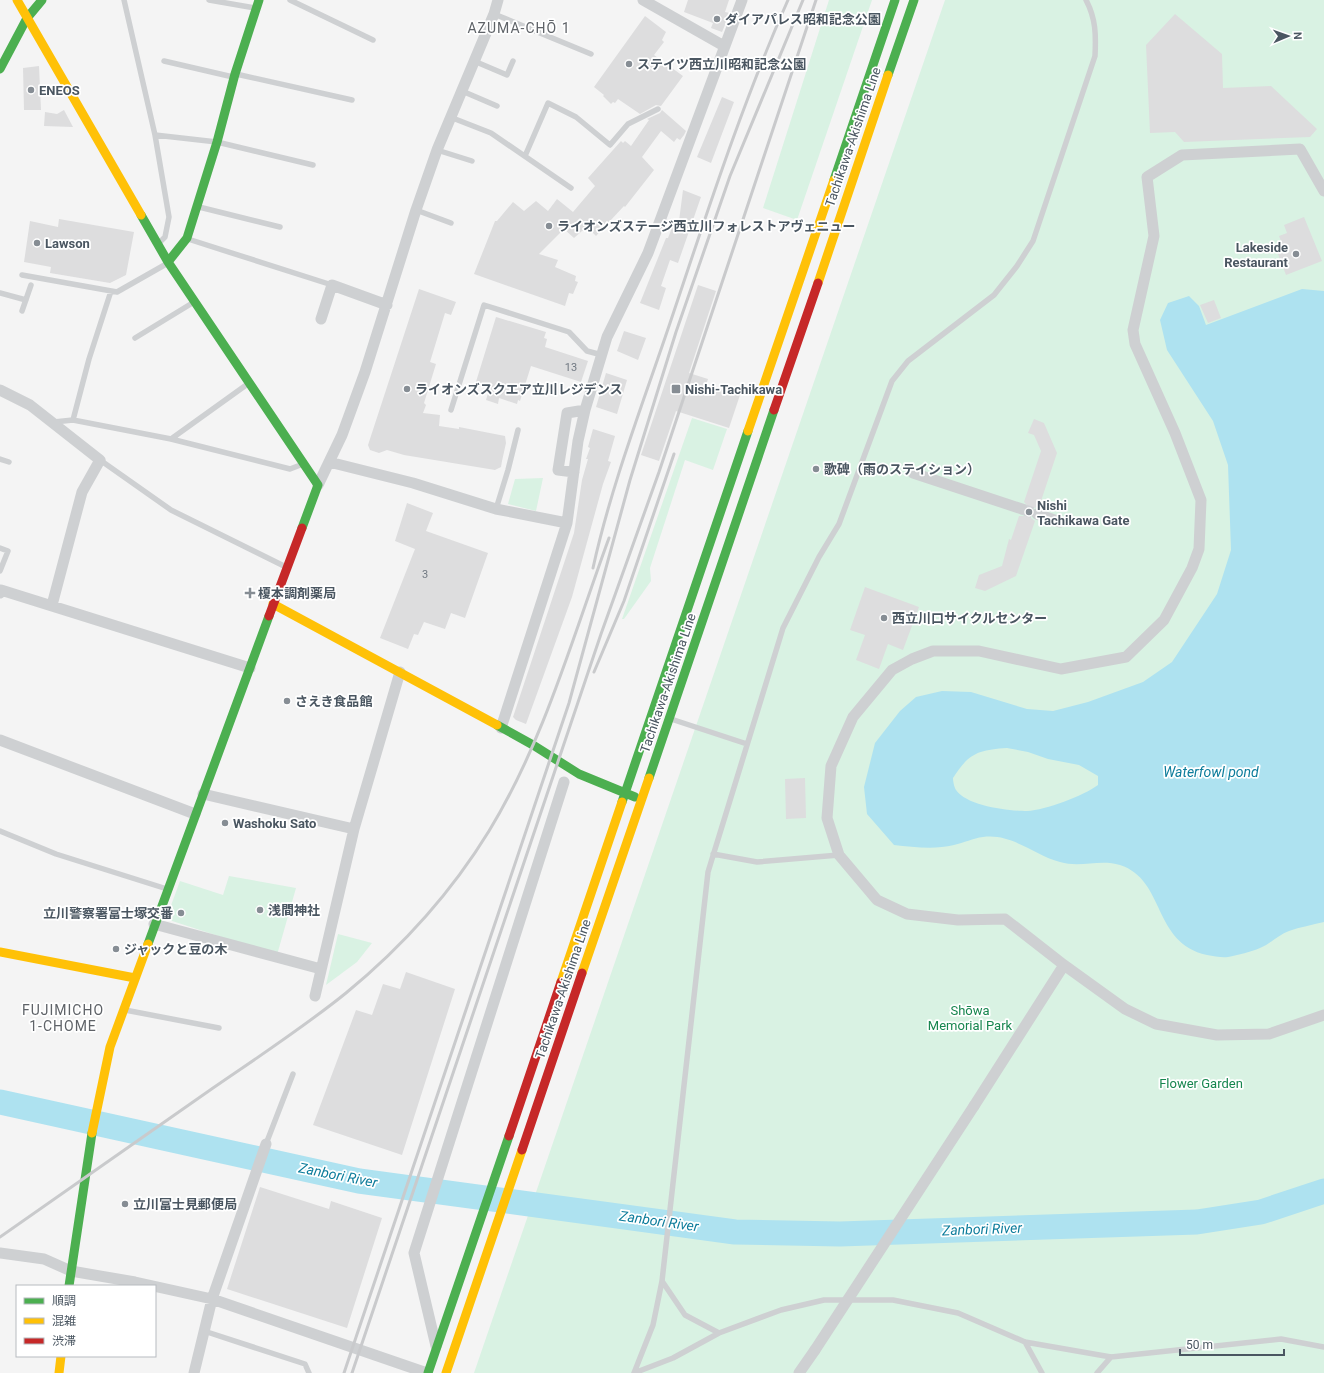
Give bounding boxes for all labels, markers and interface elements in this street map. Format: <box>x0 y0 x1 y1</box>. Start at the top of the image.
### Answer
place label: ダイアパレス昭和記念公園 <box>725 12 881 27</box>
marker: ダイアパレス昭和記念公園 <box>712 14 722 24</box>
north arrow <box>1268 16 1308 56</box>
district label: AZUMA-CHŌ 1 <box>467 20 571 36</box>
text: N <box>1291 32 1304 40</box>
place label: ステイツ西立川昭和記念公園 <box>637 57 806 72</box>
marker: ステイツ西立川昭和記念公園 <box>624 59 634 69</box>
street label: Tachikawa-Akishima Line <box>822 65 884 209</box>
place label: ENEOS <box>39 83 80 98</box>
marker: ENEOS <box>26 85 36 95</box>
place label: ライオンズステージ西立川フォレストアヴェニュー <box>557 219 855 234</box>
marker: ライオンズステージ西立川フォレストアヴェニュー <box>544 221 554 231</box>
place label: Lawson <box>45 236 90 251</box>
marker: Lawson <box>32 238 42 248</box>
place label: Lakeside Restaurant <box>1224 240 1289 270</box>
marker: Lakeside Restaurant <box>1291 249 1301 259</box>
house number: 13 <box>565 361 577 374</box>
place label: ライオンズスクエア立川レジデンス <box>415 382 622 397</box>
place label: Nishi-Tachikawa <box>685 382 782 397</box>
marker: Nishi-Tachikawa <box>670 383 682 395</box>
marker: ライオンズスクエア立川レジデンス <box>402 384 412 394</box>
place label: 歌碑（雨のステイション） <box>824 462 980 477</box>
marker: 歌碑（雨のステイション） <box>811 464 821 474</box>
place label: Nishi Tachikawa Gate <box>1037 498 1129 528</box>
marker: Nishi Tachikawa Gate <box>1024 507 1034 517</box>
house number: 3 <box>422 568 428 581</box>
place label: 榎本調剤薬局 <box>258 586 336 601</box>
marker: 榎本調剤薬局 <box>245 588 255 598</box>
street label: Tachikawa-Akishima Line <box>637 611 699 755</box>
place label: 西立川口サイクルセンター <box>892 611 1047 626</box>
marker: 西立川口サイクルセンター <box>879 613 889 623</box>
place label: さえき食品館 <box>295 694 373 709</box>
marker: さえき食品館 <box>282 696 292 706</box>
water label: Waterfowl pond <box>1163 764 1259 780</box>
place label: Washoku Sato <box>233 816 316 831</box>
marker: Washoku Sato <box>220 818 230 828</box>
place label: 浅間神社 <box>268 903 320 918</box>
marker: 浅間神社 <box>255 905 265 915</box>
place label: 立川警察署富士塚交番 <box>43 906 173 921</box>
marker: 立川警察署富士塚交番 <box>176 908 186 918</box>
street label: Tachikawa-Akishima Line <box>532 917 594 1061</box>
place label: ジャックと豆の木 <box>124 942 228 957</box>
marker: ジャックと豆の木 <box>111 944 121 954</box>
district label: FUJIMICHO 1-CHOME <box>22 1002 104 1034</box>
park label: Shōwa Memorial Park <box>928 1003 1013 1033</box>
park label: Flower Garden <box>1159 1076 1243 1091</box>
water label: Zanbori River <box>296 1159 379 1191</box>
place label: 立川富士見郵便局 <box>133 1197 237 1212</box>
marker: 立川富士見郵便局 <box>120 1199 130 1209</box>
water label: Zanbori River <box>617 1207 700 1235</box>
water label: Zanbori River <box>941 1220 1022 1238</box>
legend <box>16 1285 156 1357</box>
text: 順調 <box>52 1294 76 1308</box>
text: 混雑 <box>52 1314 76 1328</box>
scale bar <box>1180 1331 1284 1357</box>
text: 渋滞 <box>52 1334 76 1348</box>
text: 50 m <box>1186 1338 1213 1352</box>

